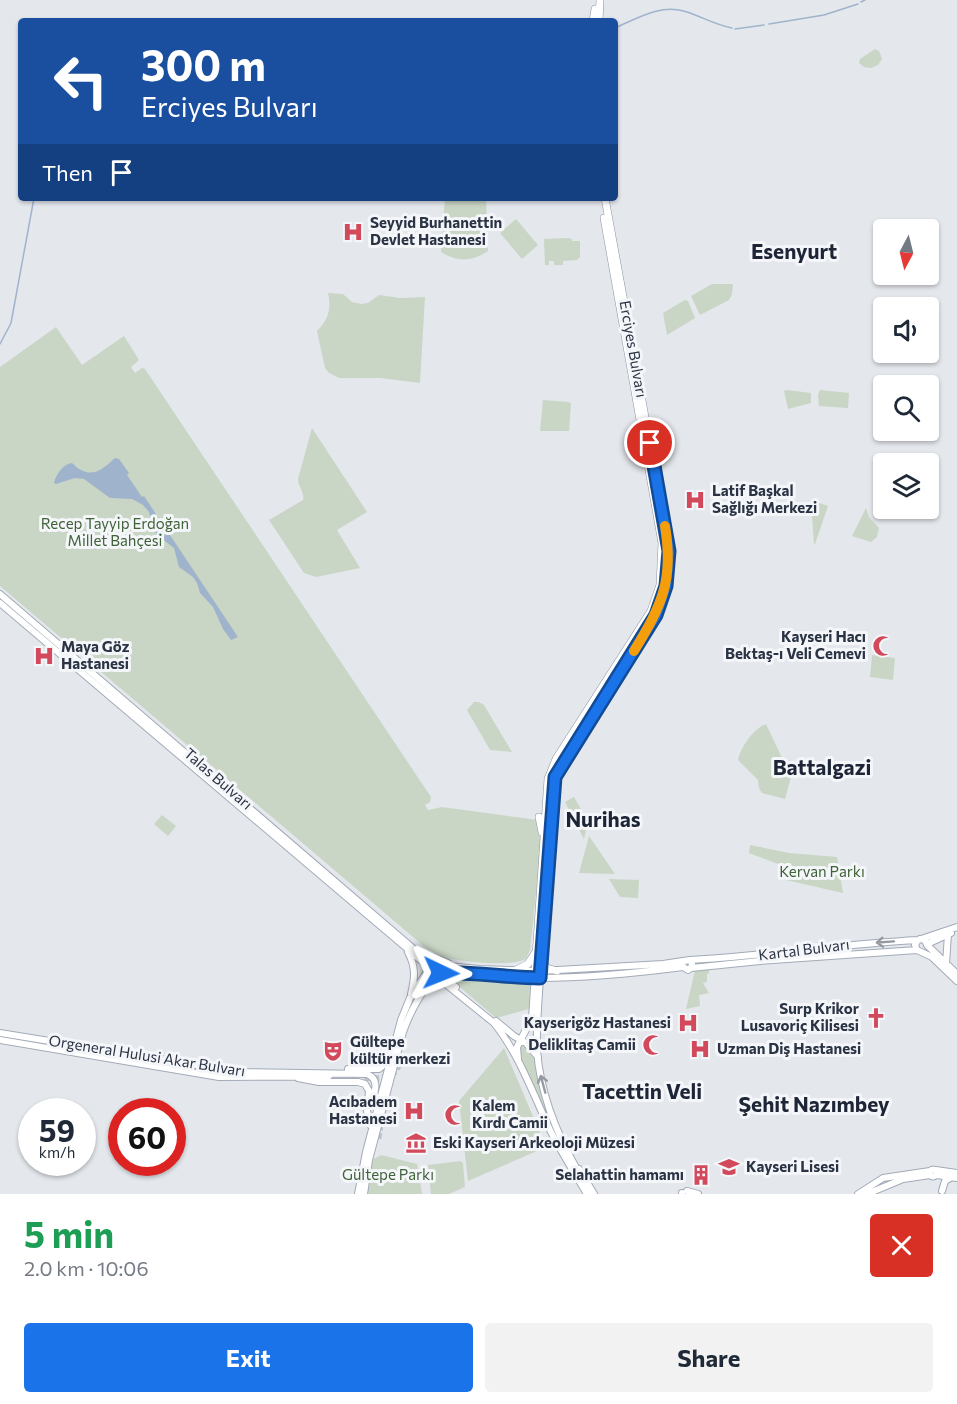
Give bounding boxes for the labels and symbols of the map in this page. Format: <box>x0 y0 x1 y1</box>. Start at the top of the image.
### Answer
place label: Seyyid Burhanettin Devlet Hastanesi <box>370 213 502 248</box>
north arrow <box>873 219 939 285</box>
hospital icon: Seyyid Burhanettin Devlet Hastanesi <box>341 220 365 244</box>
district label: Esenyurt <box>751 238 837 263</box>
street label: Erciyes Bulvarı <box>617 299 651 399</box>
pin <box>624 417 675 468</box>
place label: Latif Başkal Sağlığı Merkezi <box>712 481 817 516</box>
hospital icon: Latif Başkal Sağlığı Merkezi <box>683 488 707 512</box>
park label: Recep Tayyip Erdoğan Millet Bahçesi <box>41 514 189 549</box>
place label: Kayseri Hacı Bektaş-ı Veli Cemevi <box>725 627 866 662</box>
mosque icon: Kayseri Hacı Bektaş-ı Veli Cemevi <box>871 634 895 658</box>
place label: Maya Göz Hastanesi <box>61 637 130 672</box>
hospital icon: Maya Göz Hastanesi <box>32 644 56 668</box>
street label: Talas Bulvarı <box>181 744 256 813</box>
district label: Battalgazi <box>773 754 871 779</box>
district label: Nurihas <box>565 806 641 831</box>
park label: Kervan Parkı <box>779 862 865 880</box>
street label: Kartal Bulvarı <box>757 934 850 964</box>
one-way arrow <box>876 936 896 947</box>
position arrow <box>409 941 473 1005</box>
place label: Surp Krikor Lusavoriç Kilisesi <box>741 999 859 1034</box>
church icon: Surp Krikor Lusavoriç Kilisesi <box>864 1006 888 1030</box>
hospital icon: Kayserigöz Hastanesi <box>676 1011 700 1035</box>
place label: Kayserigöz Hastanesi <box>524 1013 671 1031</box>
street label: Orgeneral Hulusi Akar Bulvarı <box>48 1031 247 1079</box>
place label: Gültepe kültür merkezi <box>350 1032 450 1067</box>
mosque icon: Deliklitaş Camii <box>641 1033 665 1057</box>
place label: Deliklitaş Camii <box>528 1035 636 1053</box>
hospital icon: Uzman Diş Hastanesi <box>688 1037 712 1061</box>
theatre icon: Gültepe kültür merkezi <box>321 1039 345 1063</box>
place label: Uzman Diş Hastanesi <box>717 1039 861 1057</box>
one-way arrow <box>537 1075 548 1094</box>
district label: Tacettin Veli <box>582 1078 702 1103</box>
district label: Şehit Nazımbey <box>738 1091 890 1116</box>
place label: Acıbadem Hastanesi <box>329 1092 397 1127</box>
place label: Kalem Kırdı Camii <box>472 1096 548 1131</box>
speed limit sign: 60 <box>108 1098 186 1176</box>
hospital icon: Acıbadem Hastanesi <box>402 1099 426 1123</box>
mosque icon: Kalem Kırdı Camii <box>443 1103 467 1127</box>
museum icon: Eski Kayseri Arkeoloji Müzesi <box>404 1131 428 1155</box>
place label: Eski Kayseri Arkeoloji Müzesi <box>433 1133 635 1151</box>
school or university icon: Kayseri Lisesi <box>717 1155 741 1179</box>
place label: Kayseri Lisesi <box>746 1157 839 1175</box>
building icon: Selahattin hamamı <box>689 1163 713 1187</box>
park label: Gültepe Parkı <box>342 1165 434 1183</box>
place label: Selahattin hamamı <box>555 1165 684 1183</box>

